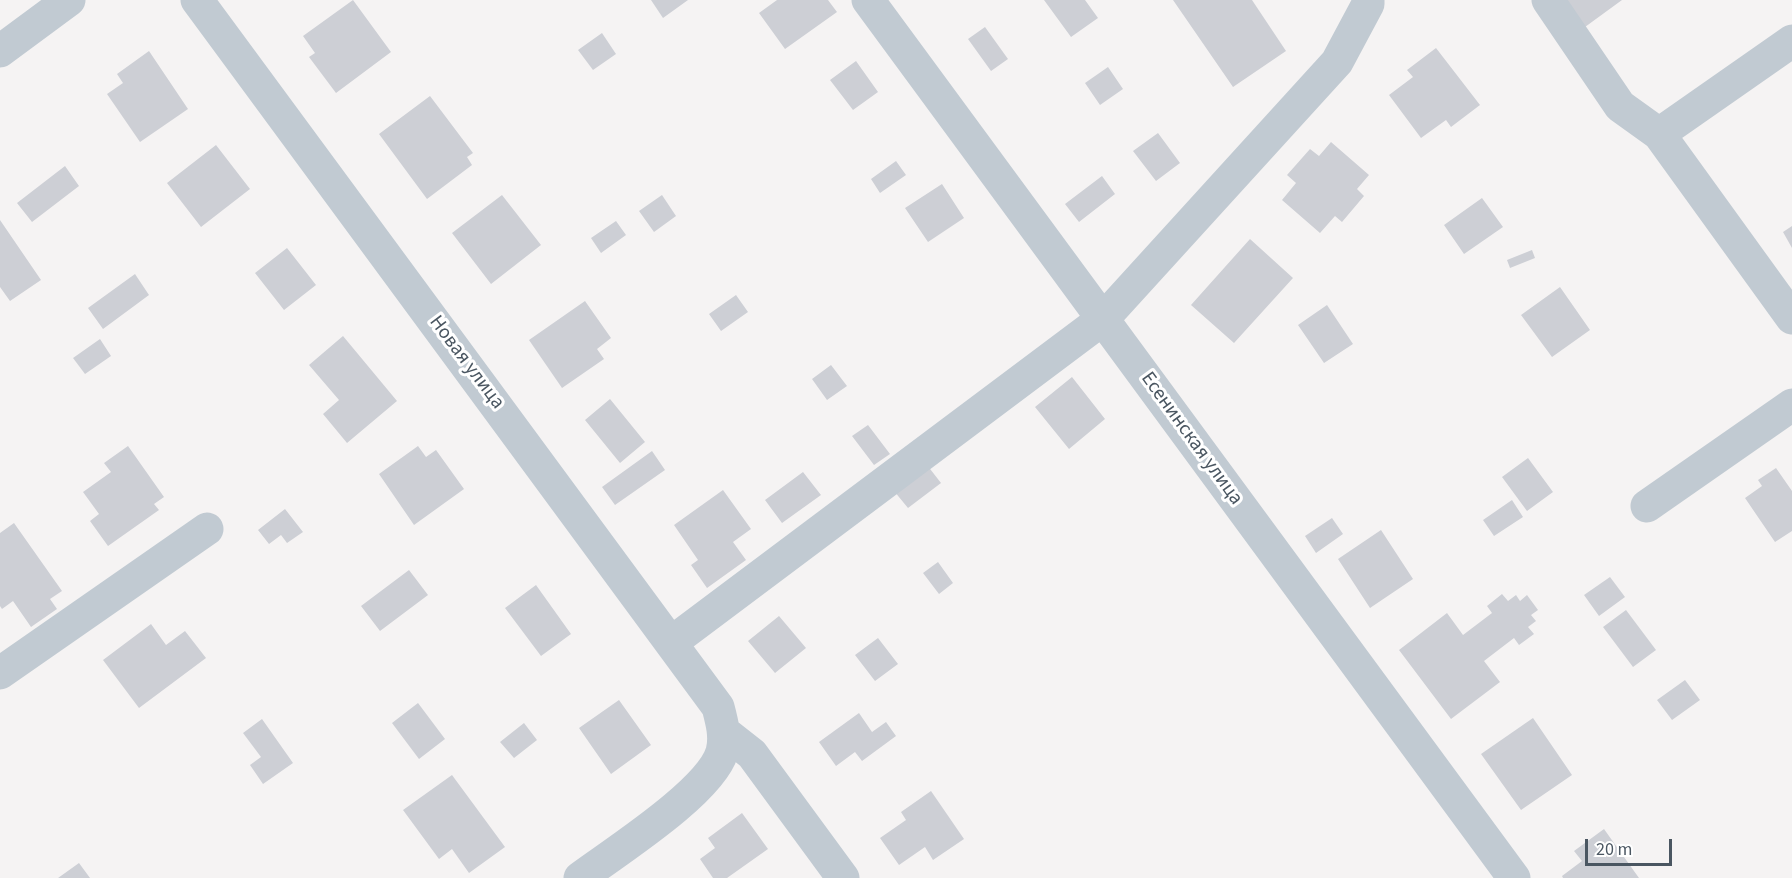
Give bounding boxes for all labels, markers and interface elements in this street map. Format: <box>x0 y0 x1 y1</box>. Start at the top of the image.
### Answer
street label: Новая улица <box>423 312 509 414</box>
street label: Есенинская улица <box>1135 368 1247 510</box>
scale bar <box>1588 827 1675 865</box>
text: 20 m <box>1596 837 1632 862</box>

